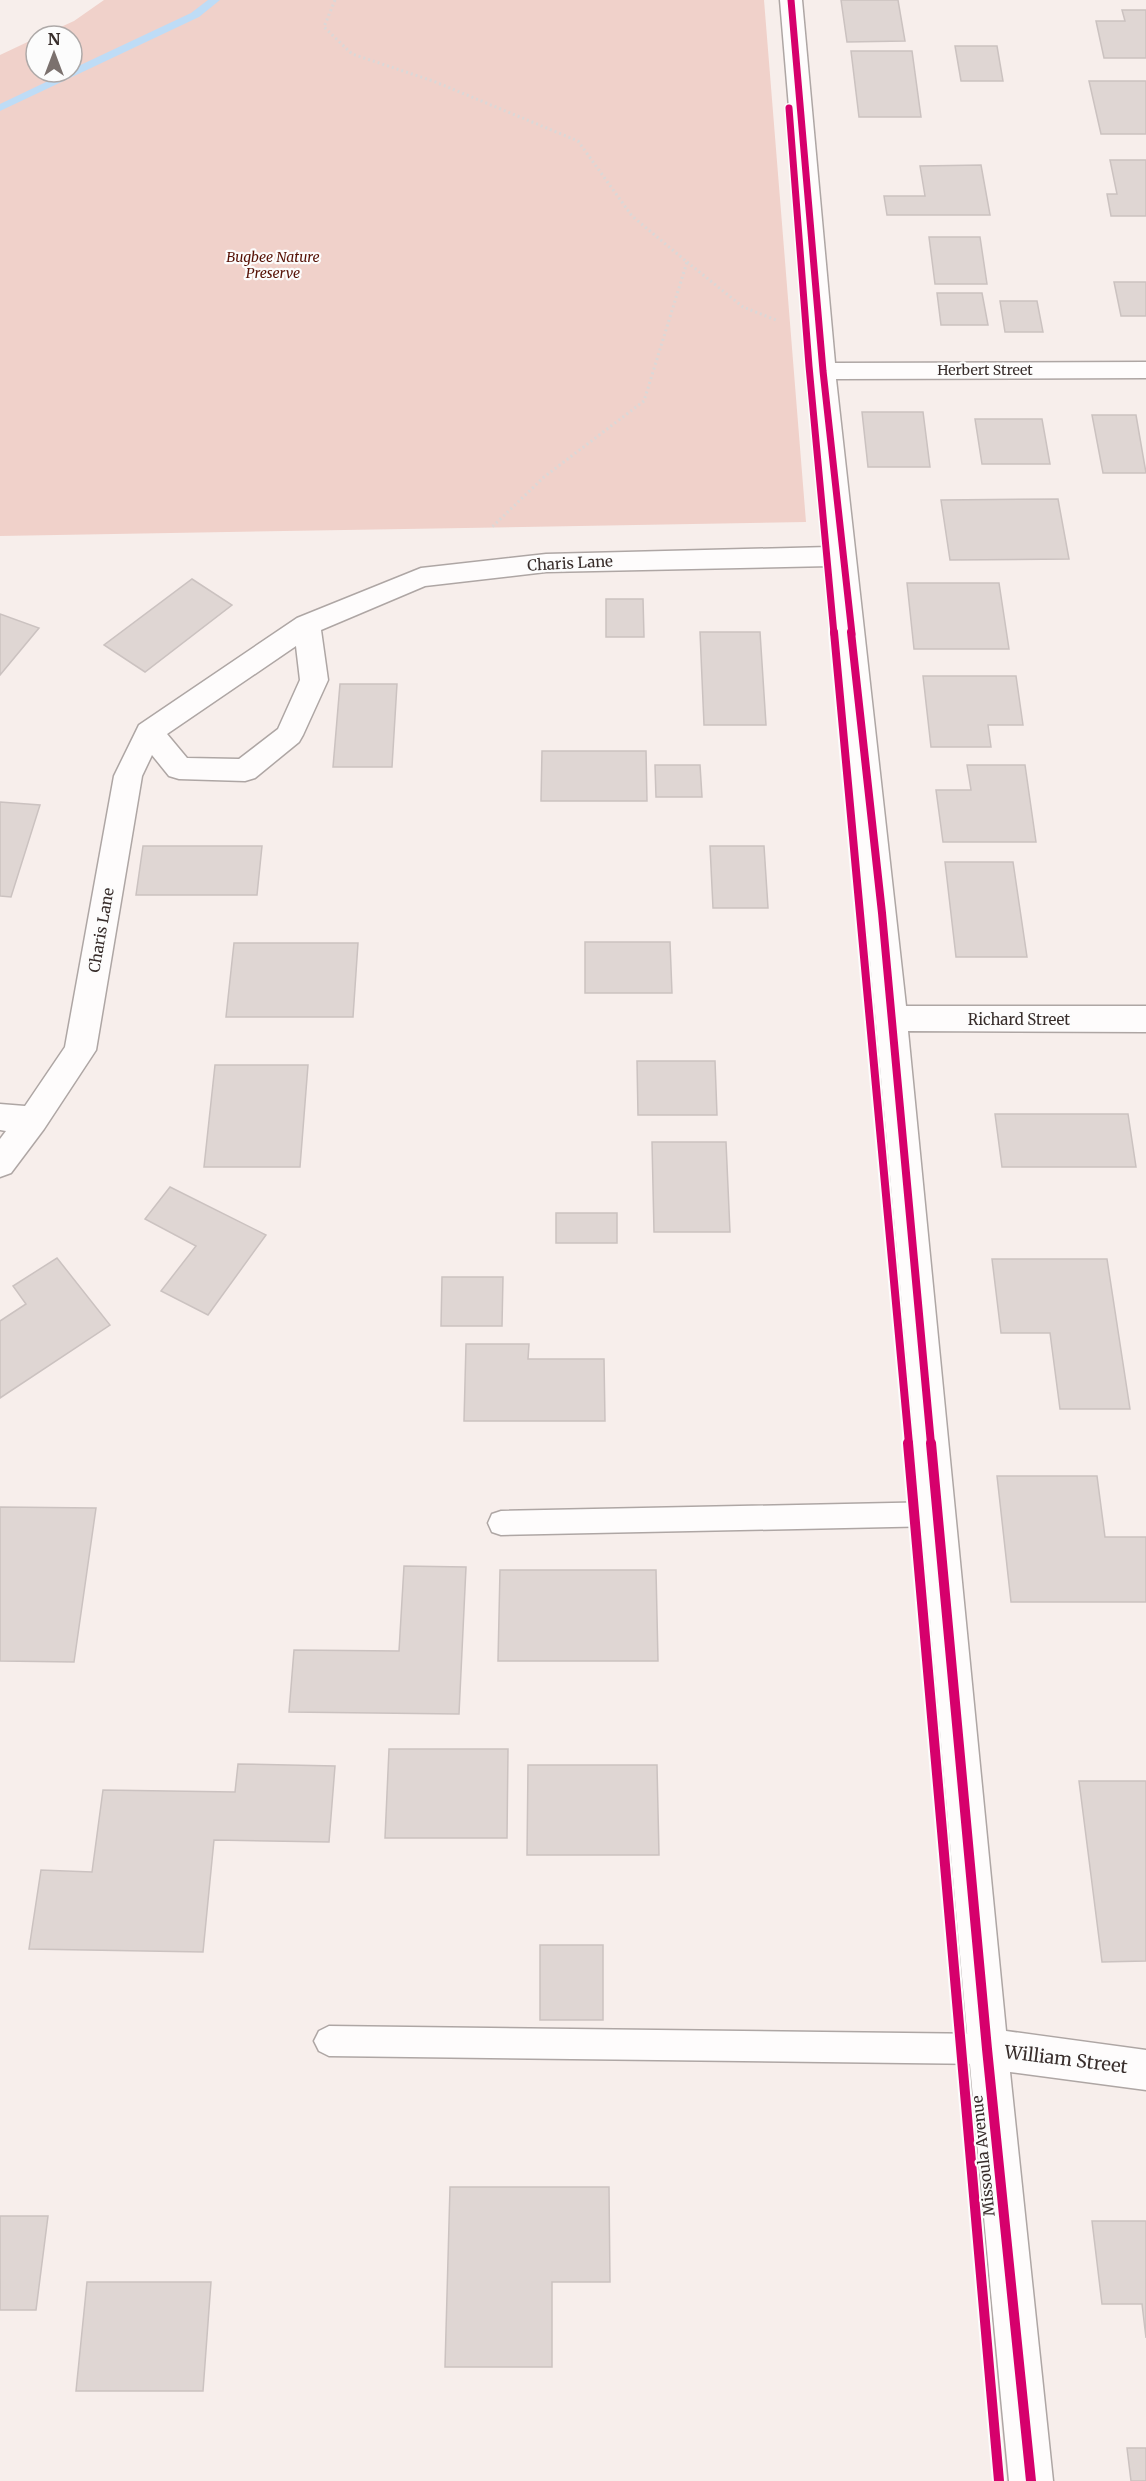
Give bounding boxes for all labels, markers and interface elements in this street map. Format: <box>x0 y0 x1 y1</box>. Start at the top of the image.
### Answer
north arrow <box>24 24 84 84</box>
text: N <box>48 29 61 49</box>
park label: Bugbee Nature Preserve <box>226 248 320 282</box>
street label: Herbert Street <box>937 361 1033 379</box>
street label: Charis Lane <box>527 551 614 575</box>
street label: Charis Lane <box>84 886 118 974</box>
street label: Richard Street <box>968 1010 1070 1029</box>
street label: William Street <box>1002 2040 1129 2078</box>
street label: Missoula Avenue <box>967 2094 999 2217</box>

